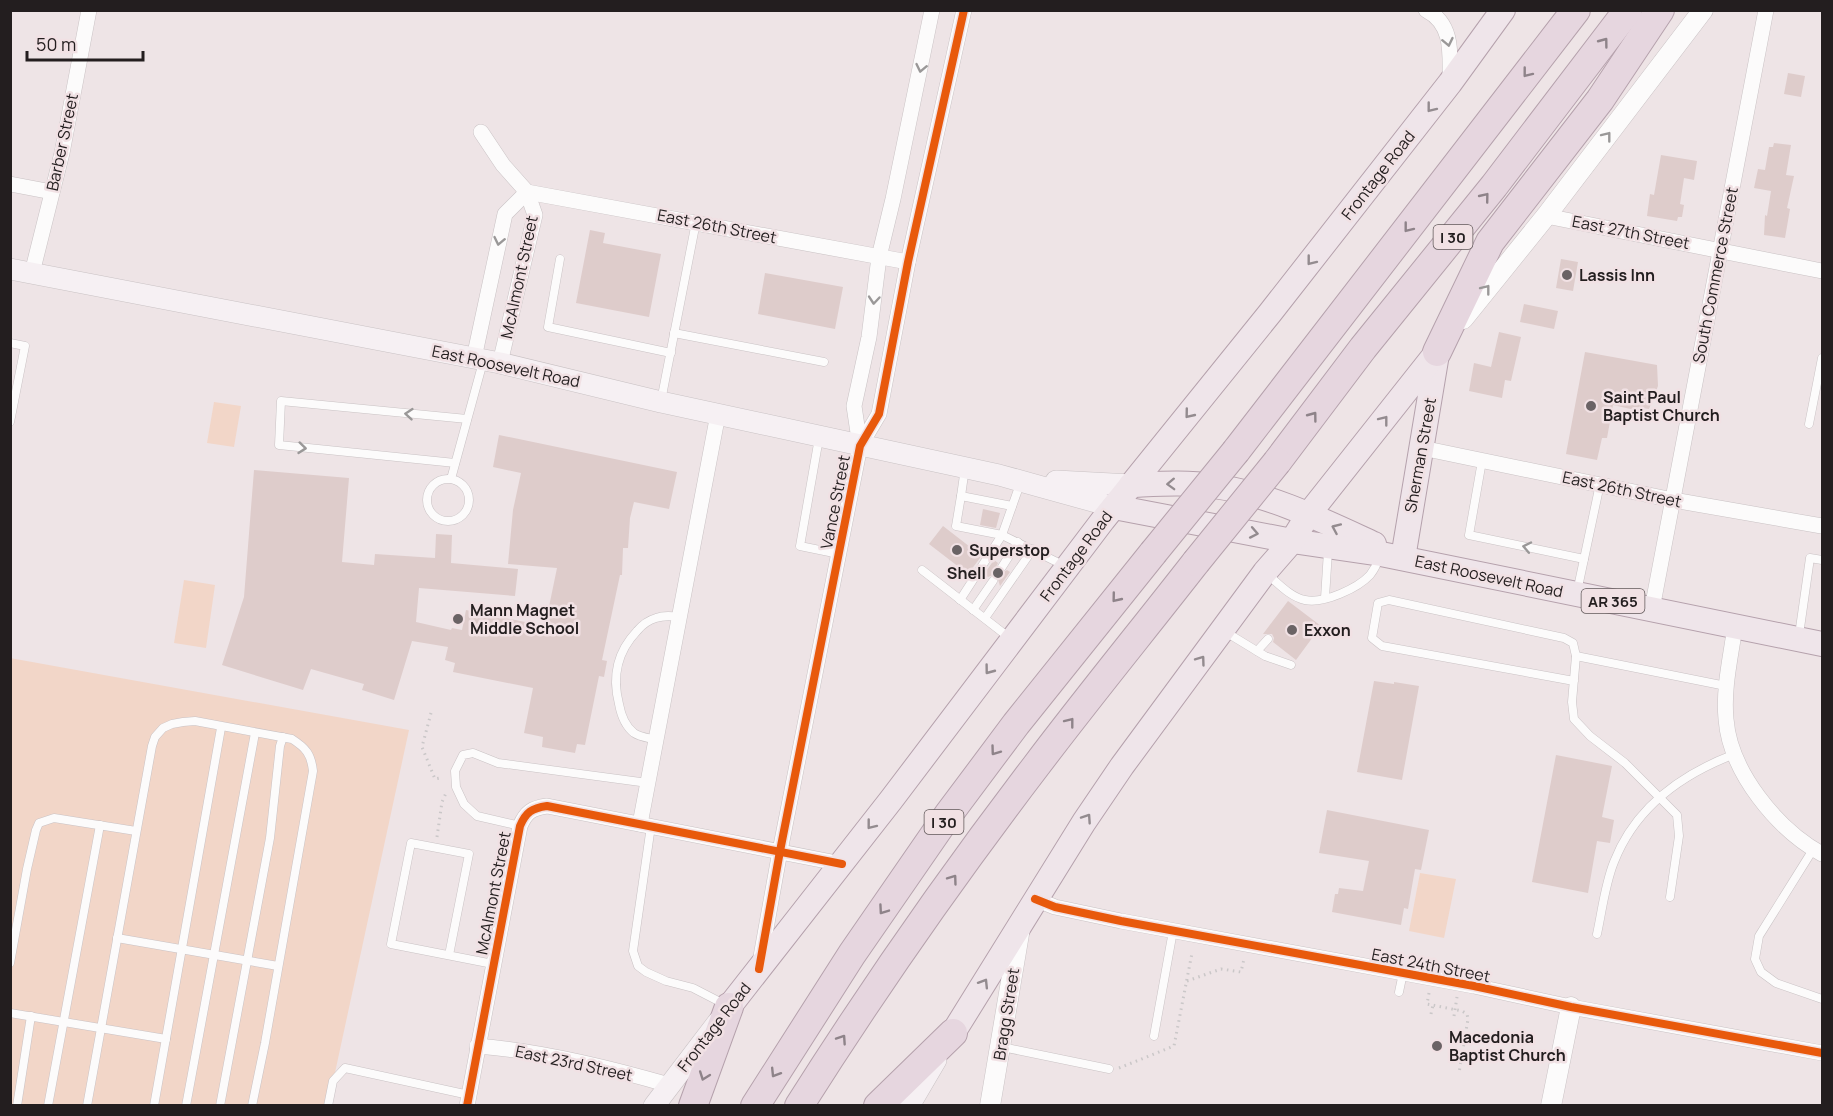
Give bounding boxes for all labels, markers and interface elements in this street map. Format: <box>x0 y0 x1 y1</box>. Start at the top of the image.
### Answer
scale bar <box>27 24 142 62</box>
text: 50 m <box>36 32 76 56</box>
one-way arrow <box>1441 37 1454 47</box>
one-way arrow <box>1597 37 1608 48</box>
one-way arrow <box>915 62 928 72</box>
one-way arrow <box>1524 67 1535 78</box>
street label: Barber Street <box>41 91 83 193</box>
one-way arrow <box>1427 101 1438 112</box>
street label: Frontage Road <box>1336 126 1420 224</box>
one-way arrow <box>1599 132 1610 143</box>
street label: South Commerce Street <box>1687 185 1743 365</box>
one-way arrow <box>1478 192 1489 203</box>
street label: East 26th Street <box>655 204 779 248</box>
street label: East 27th Street <box>1570 210 1692 254</box>
street label: McAlmont Street <box>495 213 543 341</box>
one-way arrow <box>1404 221 1415 232</box>
road number: I 30 <box>1434 225 1472 249</box>
one-way arrow <box>493 236 506 246</box>
one-way arrow <box>1307 255 1318 266</box>
place label: Lassis Inn <box>1579 264 1655 286</box>
marker: Lassis Inn <box>1560 268 1574 282</box>
one-way arrow <box>1478 285 1489 296</box>
one-way arrow <box>868 295 881 304</box>
street label: East Roosevelt Road <box>430 340 582 392</box>
place label: Saint Paul Baptist Church <box>1603 386 1720 426</box>
street label: Sherman Street <box>1399 396 1441 514</box>
marker: Saint Paul Baptist Church <box>1584 399 1598 413</box>
one-way arrow <box>1185 407 1196 418</box>
one-way arrow <box>404 408 413 421</box>
one-way arrow <box>1305 411 1316 422</box>
one-way arrow <box>1377 416 1388 427</box>
one-way arrow <box>297 441 306 453</box>
street label: Vance Street <box>815 453 855 551</box>
street label: East 26th Street <box>1560 466 1684 512</box>
one-way arrow <box>1166 478 1175 490</box>
street label: Frontage Road <box>1035 506 1117 606</box>
one-way arrow <box>1332 523 1343 535</box>
one-way arrow <box>1249 526 1259 539</box>
place label: Superstop <box>969 539 1050 561</box>
one-way arrow <box>1522 542 1532 555</box>
marker: Superstop <box>950 543 964 557</box>
street label: East Roosevelt Road <box>1413 550 1565 602</box>
place label: Shell <box>947 562 986 584</box>
marker: Shell <box>991 566 1005 580</box>
road number: AR 365 <box>1582 589 1644 613</box>
one-way arrow <box>1113 591 1124 602</box>
place label: Mann Magnet Middle School <box>470 599 579 639</box>
marker: Mann Magnet Middle School <box>451 612 465 626</box>
place label: Exxon <box>1304 619 1351 641</box>
marker: Exxon <box>1285 623 1299 637</box>
one-way arrow <box>1193 655 1204 666</box>
one-way arrow <box>986 663 997 674</box>
one-way arrow <box>1062 718 1073 729</box>
one-way arrow <box>992 745 1003 756</box>
road number: I 30 <box>924 810 964 834</box>
one-way arrow <box>1080 814 1091 825</box>
one-way arrow <box>868 818 879 829</box>
street label: McAlmont Street <box>470 829 516 957</box>
one-way arrow <box>946 874 957 885</box>
one-way arrow <box>879 904 890 915</box>
street label: East 24th Street <box>1370 943 1492 987</box>
street label: Bragg Street <box>988 966 1024 1062</box>
street label: Frontage Road <box>672 978 756 1076</box>
one-way arrow <box>976 979 988 989</box>
place label: Macedonia Baptist Church <box>1449 1026 1566 1066</box>
one-way arrow <box>835 1035 846 1046</box>
marker: Macedonia Baptist Church <box>1430 1039 1444 1053</box>
street label: East 23rd Street <box>513 1040 635 1086</box>
one-way arrow <box>771 1066 782 1077</box>
one-way arrow <box>699 1070 712 1081</box>

